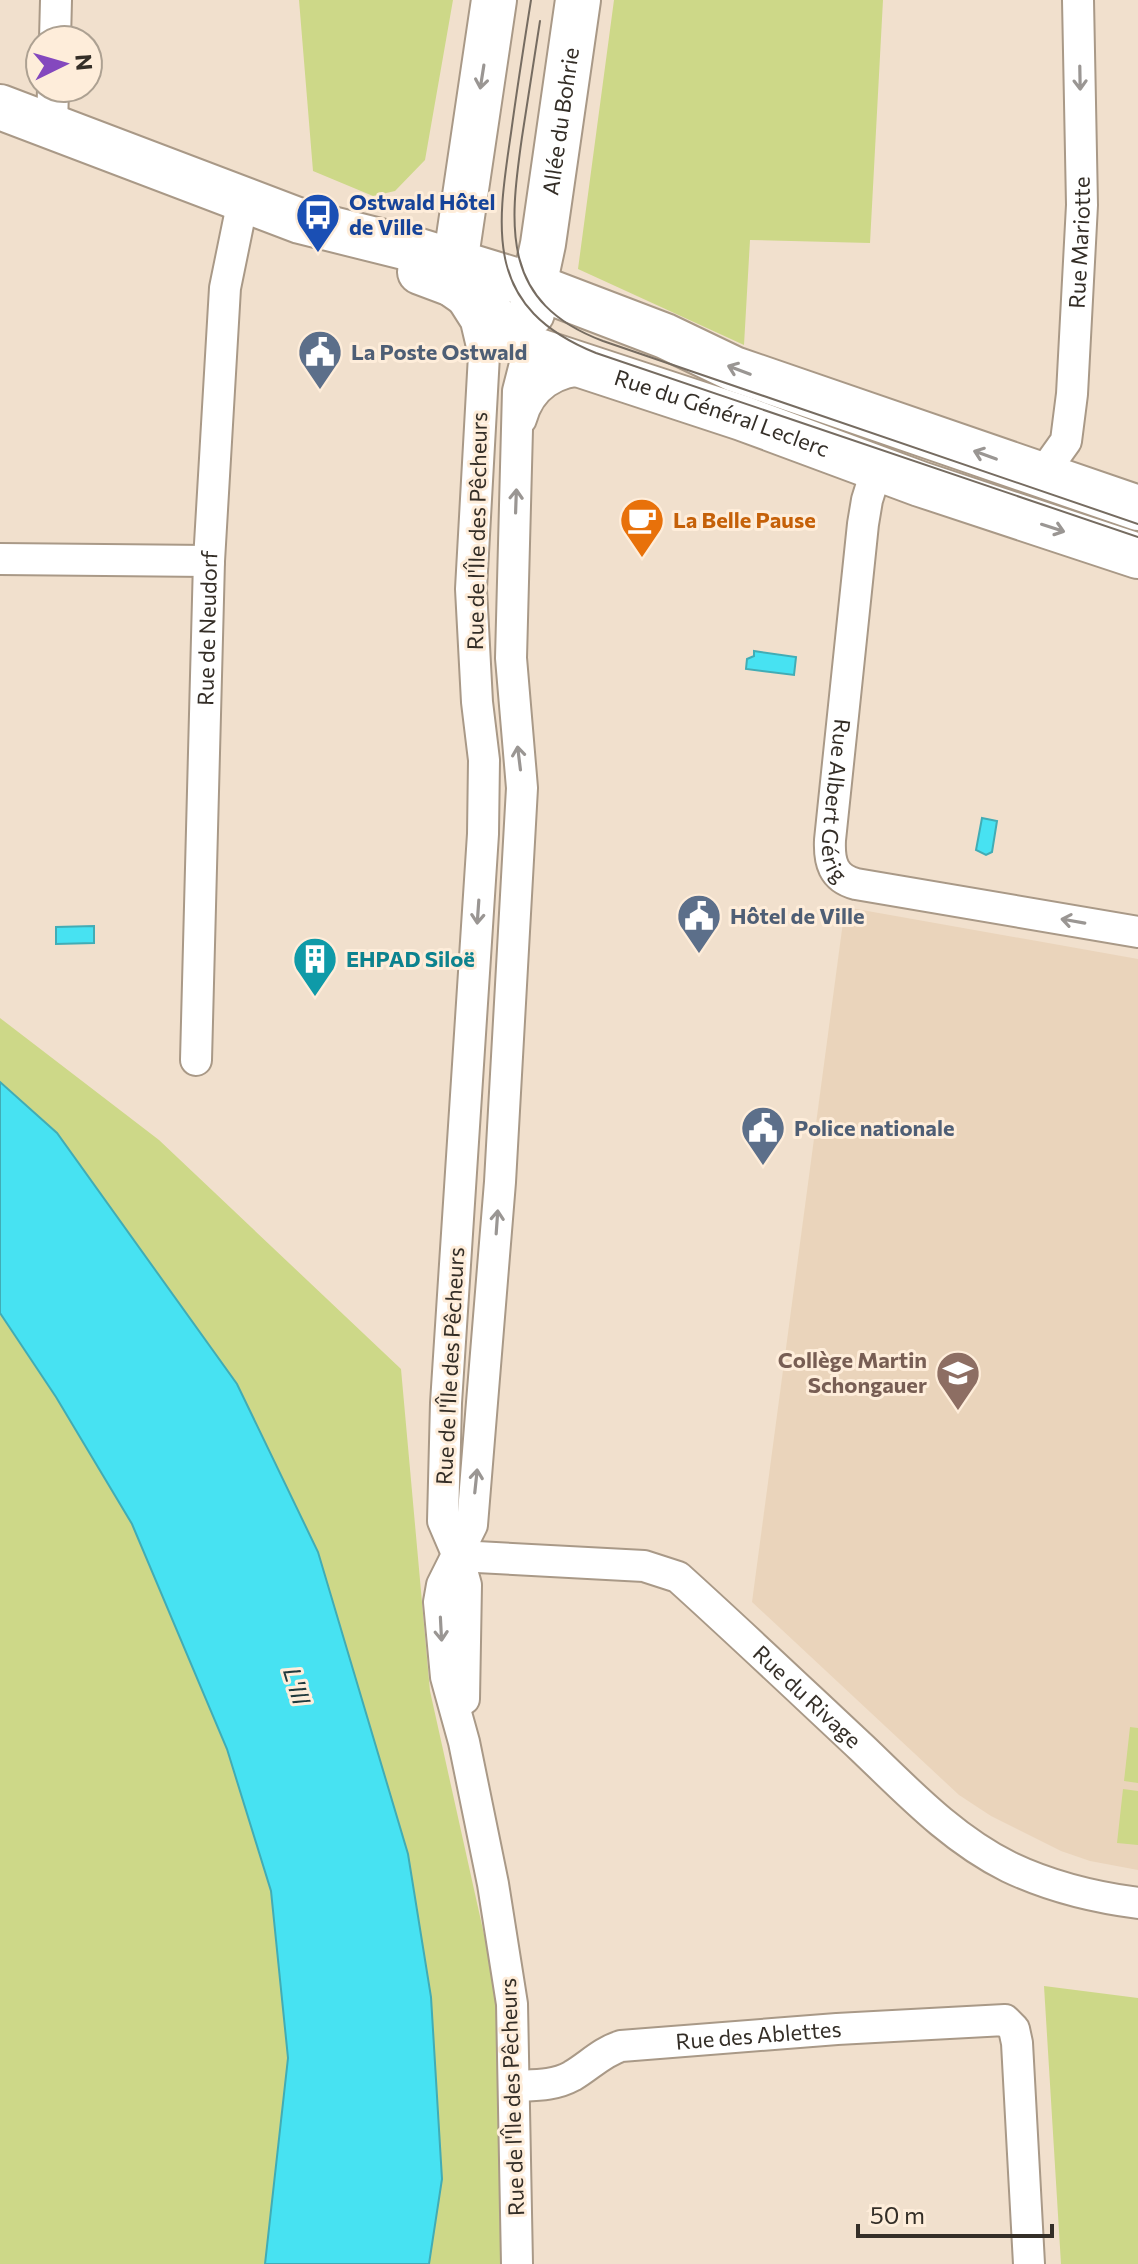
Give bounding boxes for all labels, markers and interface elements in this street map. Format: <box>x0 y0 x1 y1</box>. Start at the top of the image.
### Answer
north arrow <box>24 24 104 104</box>
street label: Allée du Bohrie <box>536 46 584 197</box>
text: N <box>70 53 99 72</box>
one-way arrow <box>474 64 489 89</box>
one-way arrow <box>1072 64 1087 91</box>
street label: Rue Mariotte <box>1063 176 1095 309</box>
place label: Ostwald Hôtel de Ville <box>349 188 495 240</box>
bus stop icon: Ostwald Hôtel de Ville <box>294 191 342 254</box>
public building icon: La Poste Ostwald <box>296 328 344 391</box>
place label: La Poste Ostwald <box>351 338 527 365</box>
one-way arrow <box>727 362 752 376</box>
street label: Rue du Général Leclerc <box>611 363 833 462</box>
street label: Rue de l'Île des Pêcheurs <box>461 412 492 650</box>
one-way arrow <box>973 447 998 461</box>
one-way arrow <box>508 488 523 515</box>
cafe icon: La Belle Pause <box>618 496 666 559</box>
place label: La Belle Pause <box>673 506 816 533</box>
one-way arrow <box>1040 521 1065 536</box>
street label: Rue de Neudorf <box>191 549 223 706</box>
street label: Rue Albert Gérig <box>817 718 857 888</box>
one-way arrow <box>512 745 527 772</box>
public building icon: Hôtel de Ville <box>675 892 723 955</box>
one-way arrow <box>471 898 486 925</box>
place label: Hôtel de Ville <box>730 902 865 929</box>
one-way arrow <box>1060 912 1086 927</box>
building icon: EHPAD Siloë <box>291 935 339 998</box>
place label: EHPAD Siloë <box>346 945 475 972</box>
public building icon: Police nationale <box>739 1104 787 1167</box>
place label: Police nationale <box>794 1114 954 1141</box>
one-way arrow <box>490 1209 505 1236</box>
street label: Rue de l'Île des Pêcheurs <box>430 1246 469 1486</box>
place label: Collège Martin Schongauer <box>778 1346 927 1398</box>
school or university icon: Collège Martin Schongauer <box>934 1349 982 1412</box>
one-way arrow <box>469 1468 484 1495</box>
one-way arrow <box>433 1615 448 1642</box>
street label: Rue du Rivage <box>748 1639 867 1753</box>
water label: L'Ill <box>278 1663 317 1709</box>
street label: Rue de l'Île des Pêcheurs <box>494 1978 529 2217</box>
street label: Rue des Ablettes <box>675 2015 842 2055</box>
scale bar <box>858 2188 1052 2238</box>
text: 50 m <box>870 2200 925 2229</box>

